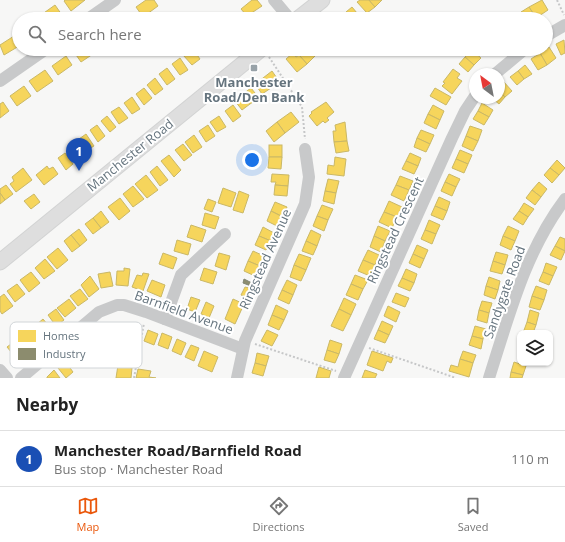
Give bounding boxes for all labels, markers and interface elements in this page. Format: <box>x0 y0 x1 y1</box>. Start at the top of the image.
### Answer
search box <box>12 12 553 56</box>
icon: search <box>26 23 48 45</box>
text: Search here <box>58 24 142 44</box>
marker: Manchester Road/Den Bank <box>249 63 259 73</box>
north arrow <box>469 68 505 104</box>
place label: Manchester Road/Den Bank <box>204 73 305 106</box>
street label: Manchester Road <box>83 115 177 195</box>
pin: 1 <box>66 138 92 171</box>
your location <box>242 150 262 170</box>
street label: Ringstead Crescent <box>362 173 428 286</box>
street label: Ringstead Avenue <box>235 206 295 312</box>
street label: Sandygate Road <box>479 243 529 341</box>
street label: Barnfield Avenue <box>132 286 236 338</box>
legend <box>10 322 142 368</box>
text: Homes <box>43 328 79 343</box>
map controls <box>517 330 553 366</box>
button: layers <box>517 330 553 366</box>
text: Industry <box>43 346 86 361</box>
text: Nearby <box>16 393 78 416</box>
text: Manchester Road/Barnfield Road <box>54 440 302 460</box>
text: 1 <box>25 450 33 468</box>
text: 110 m <box>511 450 549 468</box>
text: Bus stop · Manchester Road <box>54 460 223 478</box>
tab: Map <box>77 495 99 534</box>
tab: Directions <box>253 495 305 534</box>
tab: Saved <box>458 495 488 534</box>

